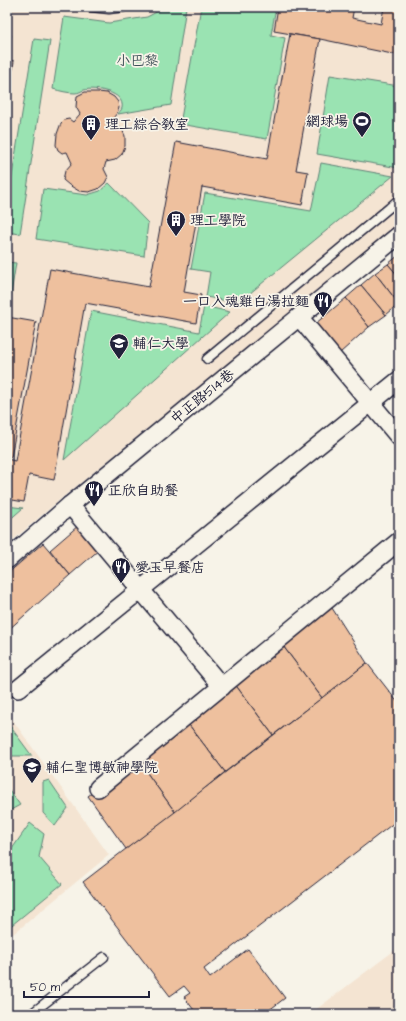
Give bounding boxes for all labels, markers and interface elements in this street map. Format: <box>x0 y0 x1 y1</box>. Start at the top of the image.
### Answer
park label: 小巴黎 <box>116 51 159 71</box>
sports icon: 網球場 <box>351 110 373 138</box>
place label: 網球場 <box>306 112 348 132</box>
building icon: 理工綜合教室 <box>80 113 102 141</box>
place label: 理工綜合教室 <box>105 115 189 135</box>
building icon: 理工學院 <box>165 209 187 237</box>
place label: 理工學院 <box>190 211 246 231</box>
restaurant icon: 一口入魂雞白湯拉麵 <box>312 290 334 318</box>
place label: 一口入魂雞白湯拉麵 <box>183 292 309 312</box>
school or university icon: 輔仁大學 <box>108 332 130 360</box>
place label: 輔仁大學 <box>133 334 189 354</box>
street label: 中正路514巷 <box>166 364 240 429</box>
restaurant icon: 正欣自助餐 <box>83 479 105 507</box>
place label: 正欣自助餐 <box>108 481 178 501</box>
restaurant icon: 愛玉早餐店 <box>110 556 132 584</box>
place label: 愛玉早餐店 <box>135 558 205 578</box>
school or university icon: 輔仁聖博敏神學院 <box>21 756 43 784</box>
place label: 輔仁聖博敏神學院 <box>46 758 158 778</box>
scale bar <box>24 973 149 999</box>
text: 50 m <box>30 979 61 996</box>

